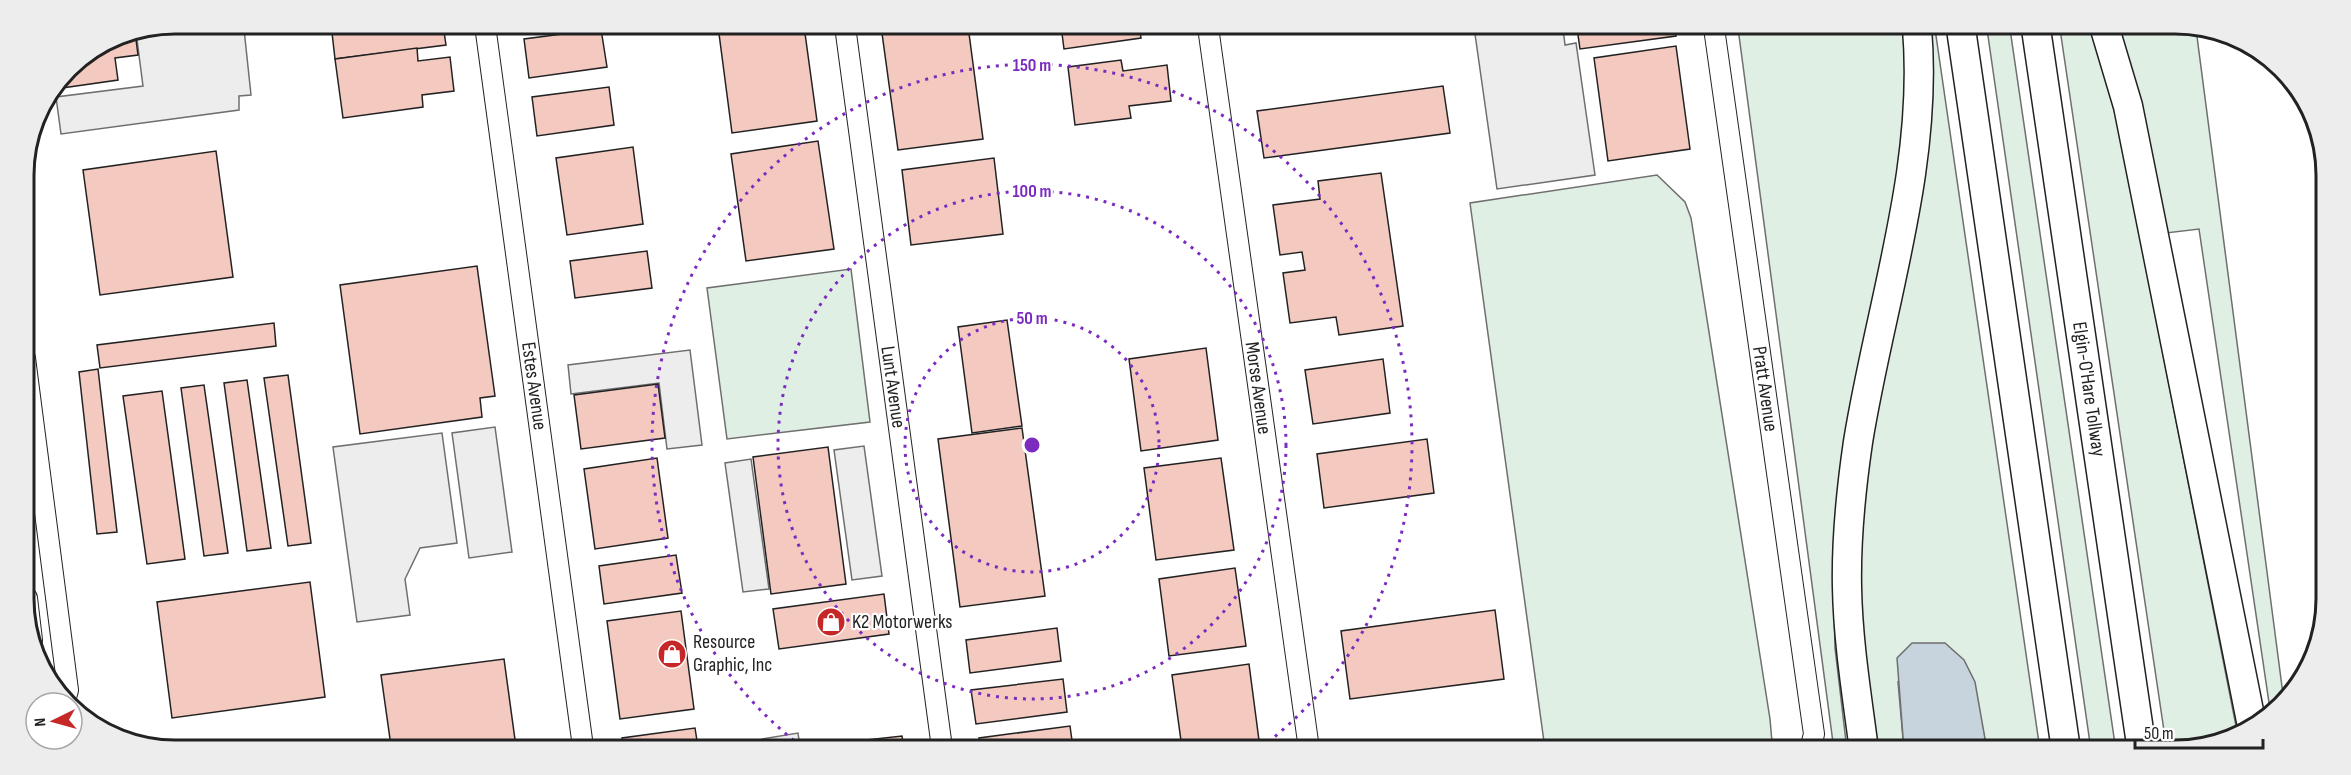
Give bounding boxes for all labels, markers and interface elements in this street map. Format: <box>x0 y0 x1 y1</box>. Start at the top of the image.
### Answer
text: 150 m <box>1013 55 1051 76</box>
text: 100 m <box>1013 181 1052 202</box>
text: 50 m <box>1016 308 1048 329</box>
street label: Elgin-O'Hare Tollway <box>2067 320 2111 458</box>
street label: Estes Avenue <box>516 340 552 432</box>
street label: Morse Avenue <box>1240 340 1276 436</box>
street label: Lunt Avenue <box>875 344 911 430</box>
street label: Pratt Avenue <box>1747 345 1783 433</box>
centre of rings <box>1022 435 1042 455</box>
shop icon: K2 Motorwerks <box>815 606 847 638</box>
place label: K2 Motorwerks <box>852 610 952 634</box>
place label: Resource Graphic, Inc <box>693 630 772 677</box>
shop icon: Resource Graphic, Inc <box>656 638 688 670</box>
north arrow <box>24 691 84 751</box>
scale bar <box>2135 712 2262 750</box>
text: N <box>31 717 50 727</box>
text: 50 m <box>2144 723 2174 744</box>

